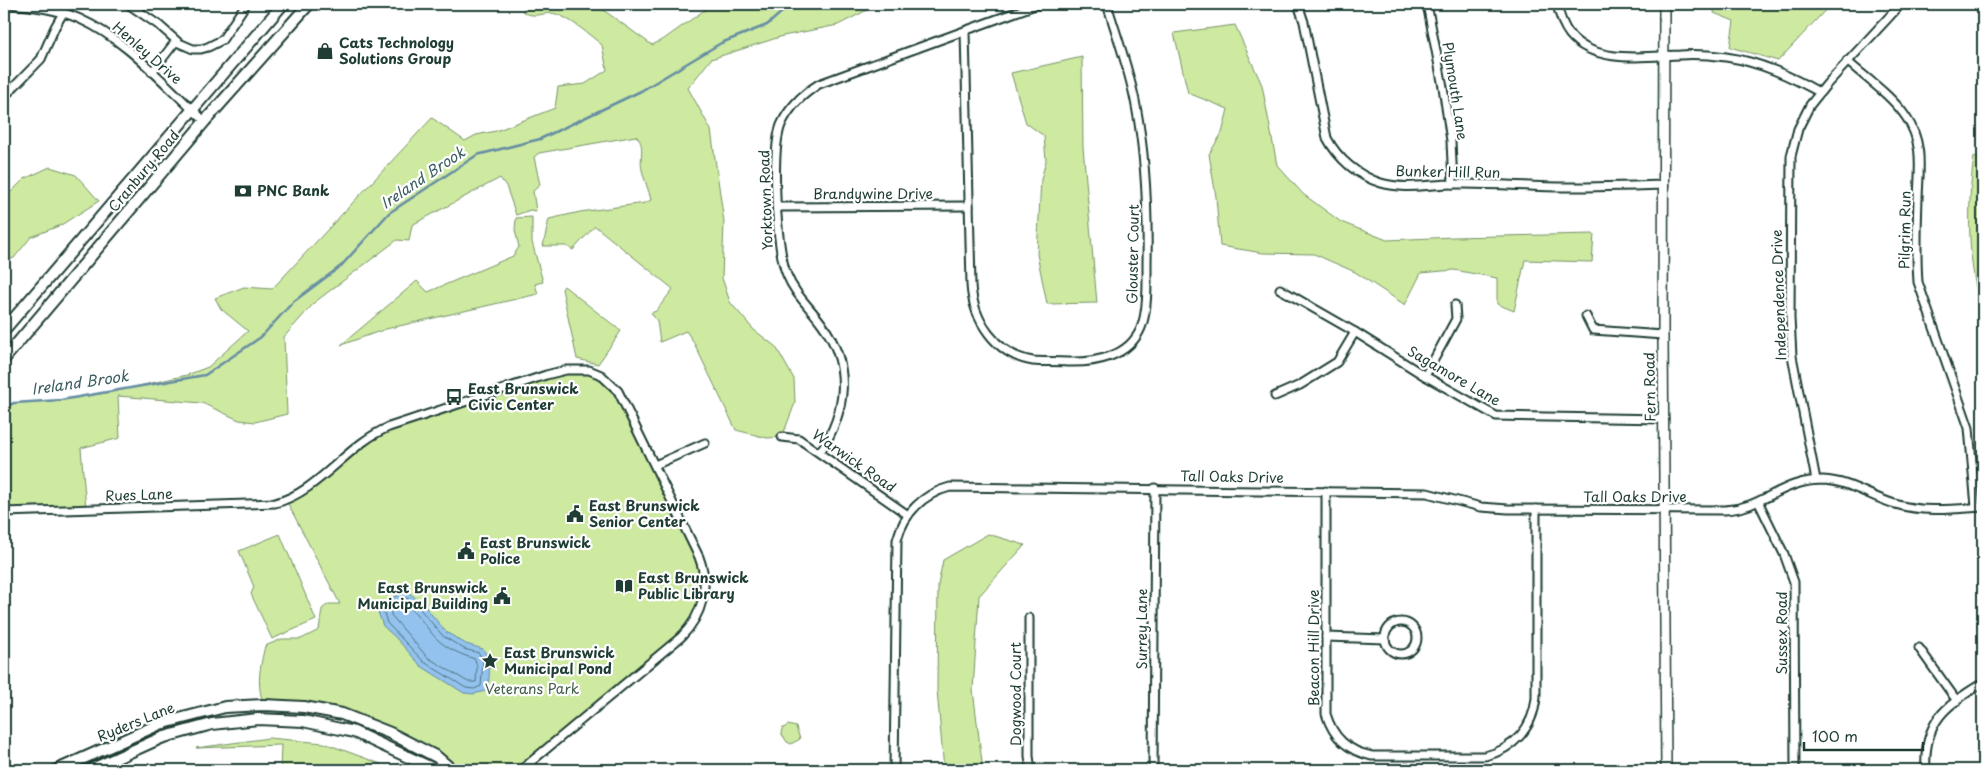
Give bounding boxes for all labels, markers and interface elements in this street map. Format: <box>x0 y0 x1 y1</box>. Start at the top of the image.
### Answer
street label: Henley Drive <box>108 16 187 89</box>
place label: Cats Technology Solutions Group <box>339 32 454 69</box>
street label: Plymouth Lane <box>1437 40 1474 142</box>
shop icon: Cats Technology Solutions Group <box>315 41 335 61</box>
street label: Cranbury Road <box>103 125 184 216</box>
water label: Ireland Brook <box>375 139 470 214</box>
street label: Yorktown Road <box>753 149 778 251</box>
street label: Bunker Hill Run <box>1395 160 1501 183</box>
place label: PNC Bank <box>257 180 330 201</box>
bank icon: PNC Bank <box>233 181 253 201</box>
street label: Brandywine Drive <box>813 183 933 204</box>
street label: Pilgrim Run <box>1893 191 1916 269</box>
street label: Glouster Court <box>1121 204 1144 304</box>
street label: Independence Drive <box>1766 229 1791 361</box>
street label: Sagamore Lane <box>1404 340 1505 411</box>
street label: Fern Road <box>1638 352 1661 422</box>
water label: Ireland Brook <box>30 363 131 400</box>
place label: East Brunswick Civic Center <box>468 378 579 415</box>
bus stop icon: East Brunswick Civic Center <box>444 387 464 407</box>
street label: Warwick Road <box>808 424 900 497</box>
street label: Tall Oaks Drive <box>1180 465 1284 488</box>
street label: Rues Lane <box>105 483 173 506</box>
street label: Tall Oaks Drive <box>1583 486 1687 507</box>
place label: East Brunswick Senior Center <box>589 495 700 532</box>
public building icon: East Brunswick Senior Center <box>565 504 585 524</box>
place label: East Brunswick Police <box>480 532 591 569</box>
public building icon: East Brunswick Police <box>456 541 476 561</box>
place label: East Brunswick Public Library <box>638 567 749 604</box>
library icon: East Brunswick Public Library <box>614 576 634 596</box>
place label: East Brunswick Municipal Building <box>358 577 489 614</box>
public building icon: East Brunswick Municipal Building <box>492 586 512 606</box>
street label: Surrey Lane <box>1131 589 1152 669</box>
street label: Beacon Hill Drive <box>1303 590 1324 706</box>
street label: Sussex Road <box>1771 591 1792 675</box>
place label: East Brunswick Municipal Pond <box>504 642 615 679</box>
street label: Dogwood Court <box>1005 642 1026 746</box>
place icon: East Brunswick Municipal Pond <box>480 651 500 671</box>
park label: Veterans Park <box>485 678 580 699</box>
street label: Ryders Lane <box>94 696 178 747</box>
scale bar <box>1804 719 1923 751</box>
text: 100 m <box>1812 724 1858 747</box>

